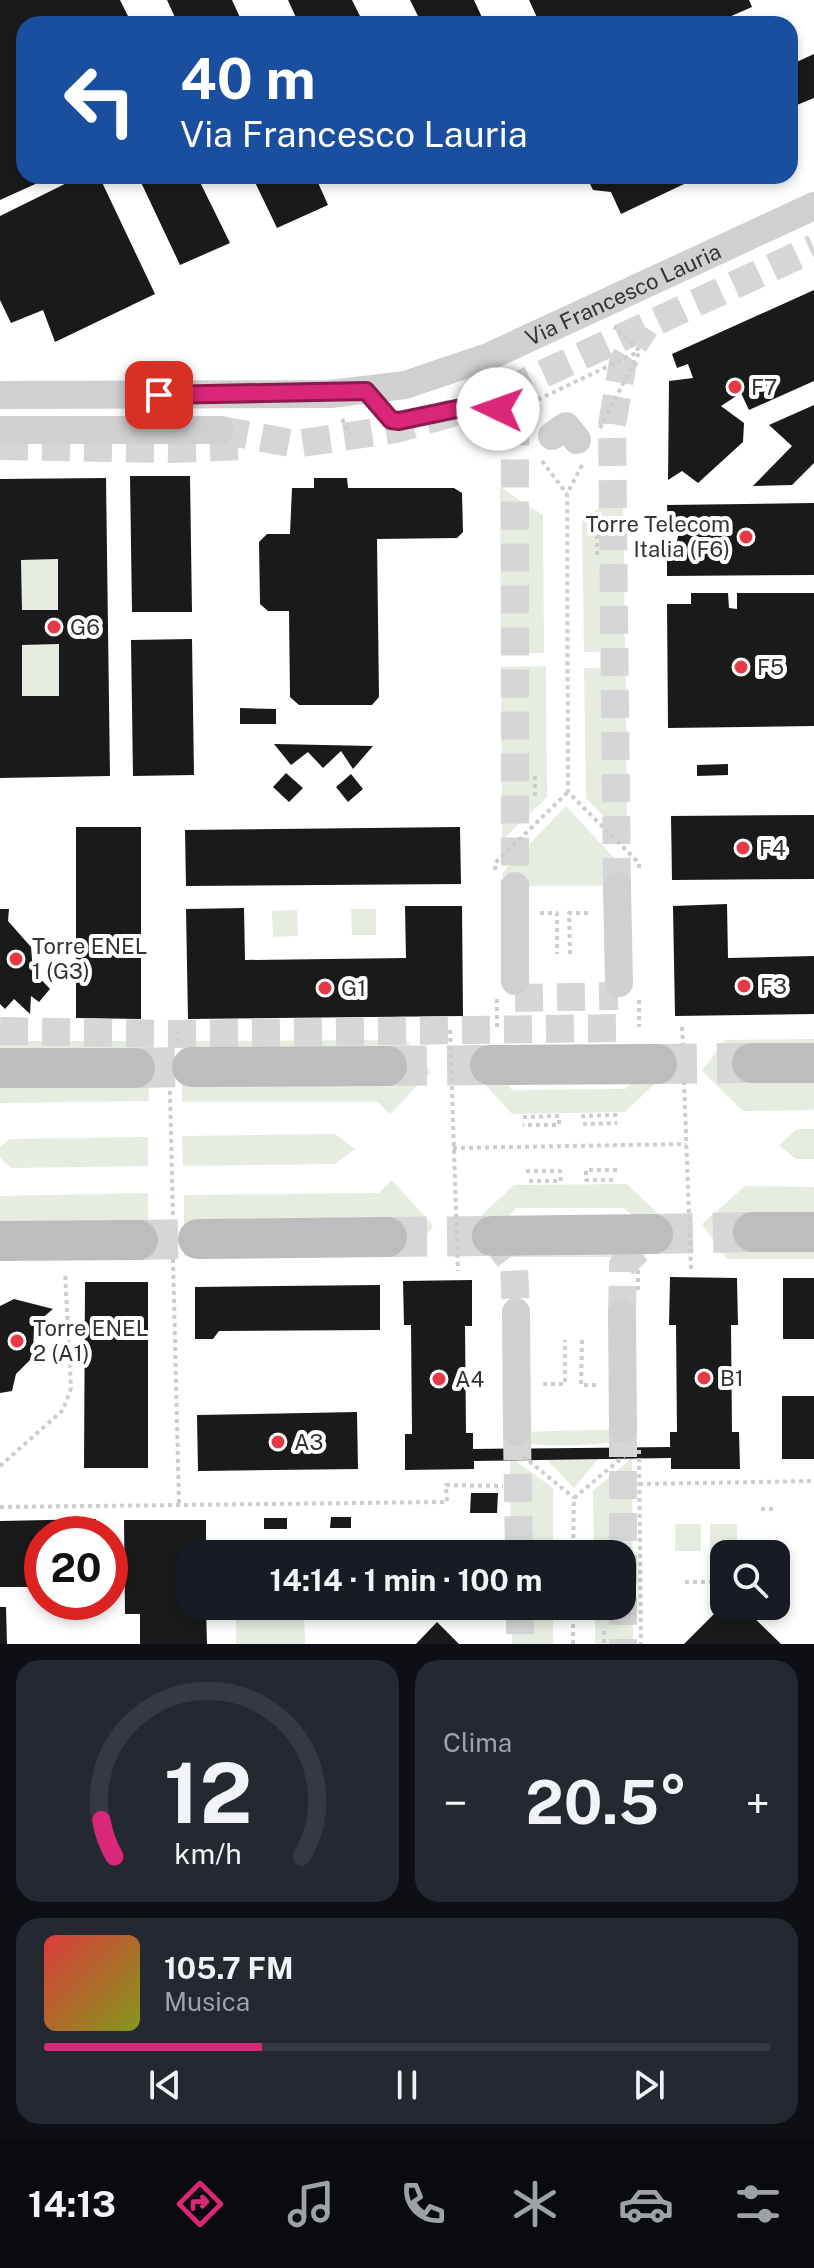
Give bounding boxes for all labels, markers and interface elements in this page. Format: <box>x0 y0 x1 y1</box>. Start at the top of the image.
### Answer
text: 40 m <box>180 46 316 112</box>
icon: left <box>48 48 152 152</box>
text: Via Francesco Lauria <box>180 113 528 155</box>
street label: Via Francesco Lauria <box>521 238 725 351</box>
pin <box>125 361 193 429</box>
position arrow <box>456 367 540 451</box>
icon: arrive <box>137 373 181 417</box>
place label: F7 <box>751 374 777 400</box>
marker: F7 <box>726 378 744 396</box>
place label: Torre Telecom Italia (F6) <box>585 511 730 562</box>
marker: Torre Telecom Italia (F6) <box>737 528 755 546</box>
place label: G6 <box>70 614 100 640</box>
marker: G6 <box>45 618 63 636</box>
place label: F5 <box>757 654 784 680</box>
marker: F5 <box>732 658 750 676</box>
place label: F4 <box>759 835 786 861</box>
marker: F4 <box>734 839 752 857</box>
place label: Torre ENEL 1 (G3) <box>32 933 148 984</box>
marker: Torre ENEL 1 (G3) <box>7 950 25 968</box>
place label: F3 <box>760 973 787 999</box>
place label: G1 <box>341 975 366 1001</box>
marker: F3 <box>735 977 753 995</box>
marker: G1 <box>316 979 334 997</box>
place label: Torre ENEL 2 (A1) <box>33 1315 149 1366</box>
marker: Torre ENEL 2 (A1) <box>8 1332 26 1350</box>
place label: B1 <box>720 1365 744 1391</box>
place label: A4 <box>455 1366 485 1392</box>
marker: B1 <box>695 1369 713 1387</box>
marker: A4 <box>430 1370 448 1388</box>
place label: A3 <box>294 1429 323 1455</box>
marker: A3 <box>269 1433 287 1451</box>
speed limit sign: 20 <box>24 1516 128 1620</box>
map controls <box>710 1540 790 1620</box>
button: search <box>710 1540 790 1620</box>
text: 14:14 · 1 min · 100 m <box>270 1562 542 1598</box>
text: Clima <box>443 1727 512 1758</box>
text: 12 <box>163 1744 252 1842</box>
text: 20.5° <box>526 1767 687 1838</box>
text: − <box>443 1777 467 1829</box>
text: + <box>746 1777 770 1829</box>
text: km/h <box>174 1837 241 1870</box>
text: 105.7 FM <box>164 1950 294 1986</box>
text: Musica <box>164 1986 250 2017</box>
icon: previous <box>143 2063 187 2107</box>
icon: pause <box>385 2063 429 2107</box>
icon: next <box>627 2063 671 2107</box>
icon: directions <box>172 2176 228 2232</box>
icon: music <box>283 2176 339 2232</box>
icon: phone <box>395 2176 451 2232</box>
icon: climate <box>507 2176 563 2232</box>
icon: car <box>618 2176 674 2232</box>
icon: filters <box>730 2176 786 2232</box>
text: 14:13 <box>28 2183 116 2225</box>

